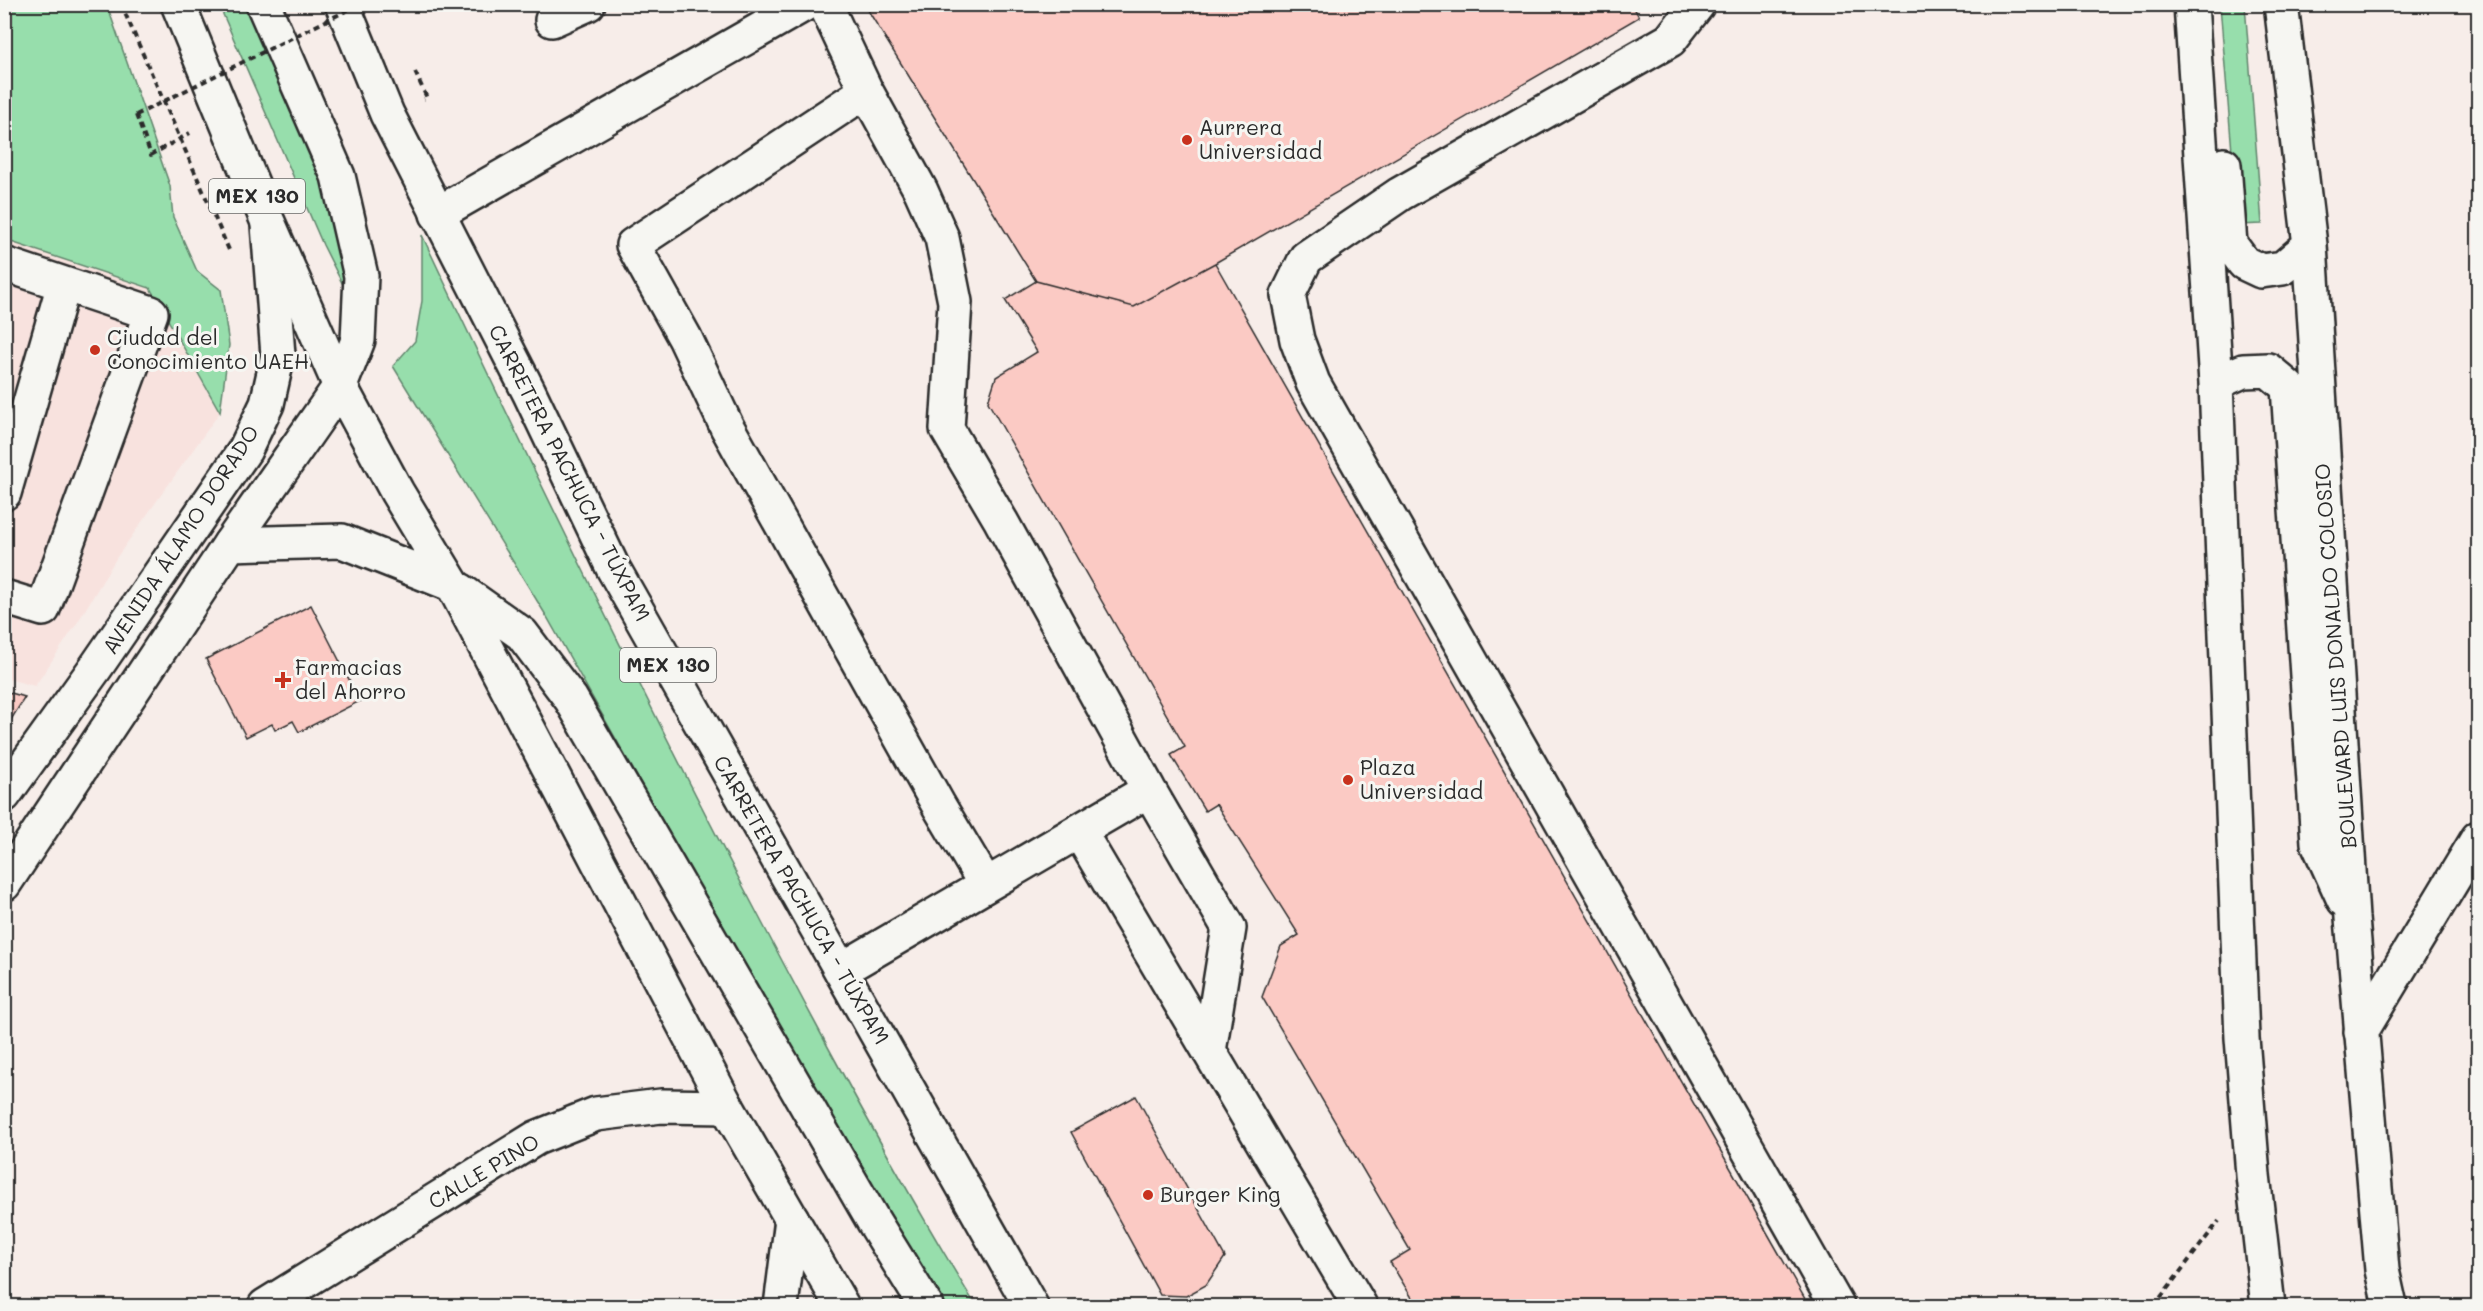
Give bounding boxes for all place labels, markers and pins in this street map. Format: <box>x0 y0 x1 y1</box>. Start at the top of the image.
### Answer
place label: Aurrera Universidad <box>1199 113 1322 164</box>
marker: Aurrera Universidad <box>1180 133 1194 147</box>
place label: Ciudad del Conocimiento UAEH <box>107 323 309 374</box>
marker: Ciudad del Conocimiento UAEH <box>88 343 102 357</box>
place label: Farmacias del Ahorro <box>295 653 406 704</box>
marker: Farmacias del Ahorro <box>276 673 290 687</box>
place label: Plaza Universidad <box>1360 753 1483 804</box>
marker: Plaza Universidad <box>1341 773 1355 787</box>
place label: Burger King <box>1160 1180 1281 1207</box>
marker: Burger King <box>1141 1188 1155 1202</box>

